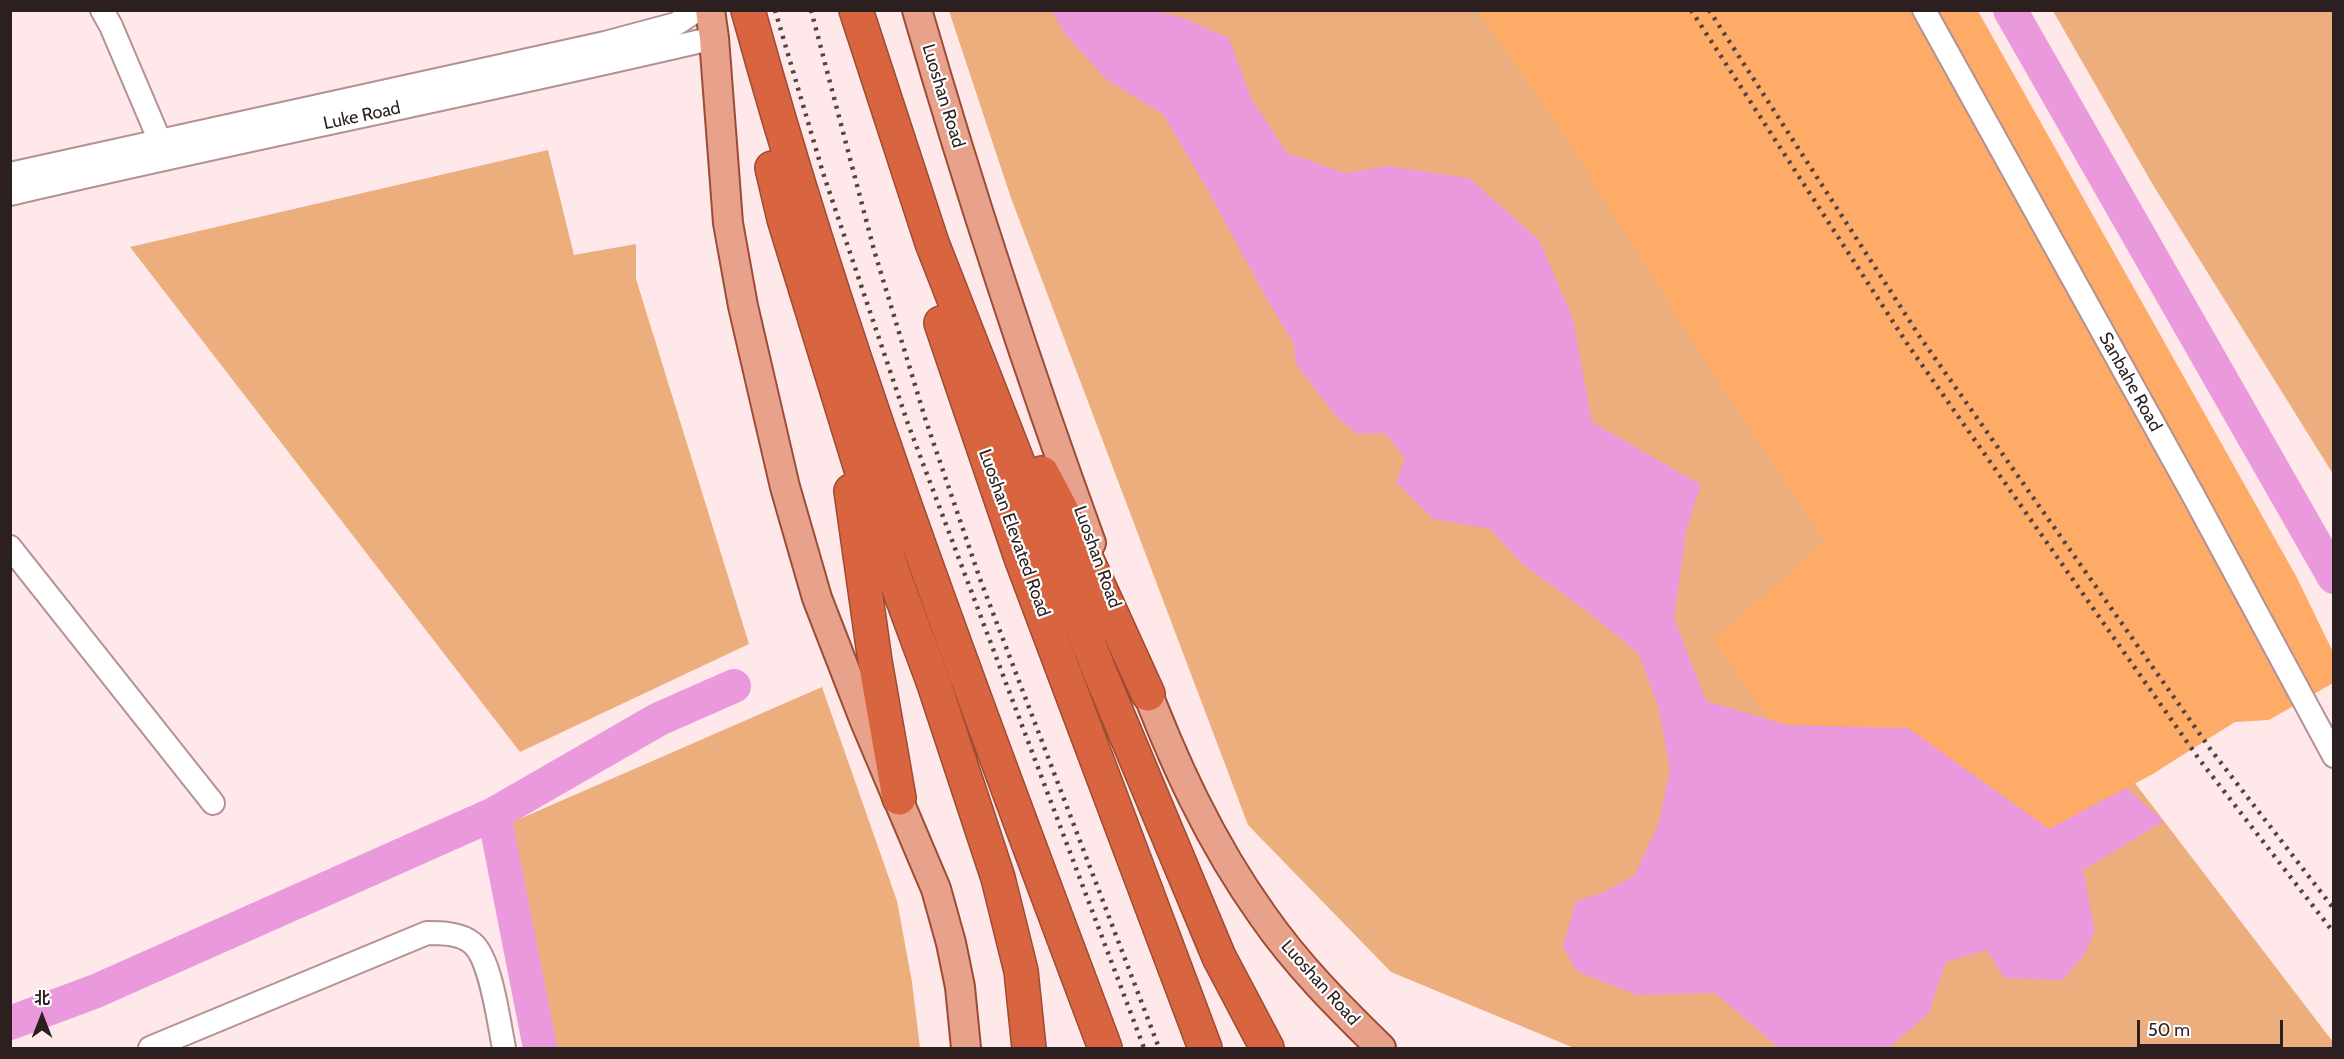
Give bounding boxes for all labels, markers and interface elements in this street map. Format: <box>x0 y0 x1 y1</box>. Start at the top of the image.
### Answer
street label: Luoshan Road <box>917 42 969 150</box>
street label: Luke Road <box>321 97 403 135</box>
street label: Sanbahe Road <box>2094 329 2166 435</box>
street label: Luoshan Elevated Road <box>974 446 1054 620</box>
street label: Luoshan Road <box>1069 503 1125 611</box>
street label: Luoshan Road <box>1276 936 1364 1030</box>
north arrow <box>12 987 72 1047</box>
text: 北 <box>34 989 50 1008</box>
scale bar <box>2140 1008 2286 1046</box>
text: 50 m <box>2148 1019 2190 1041</box>

